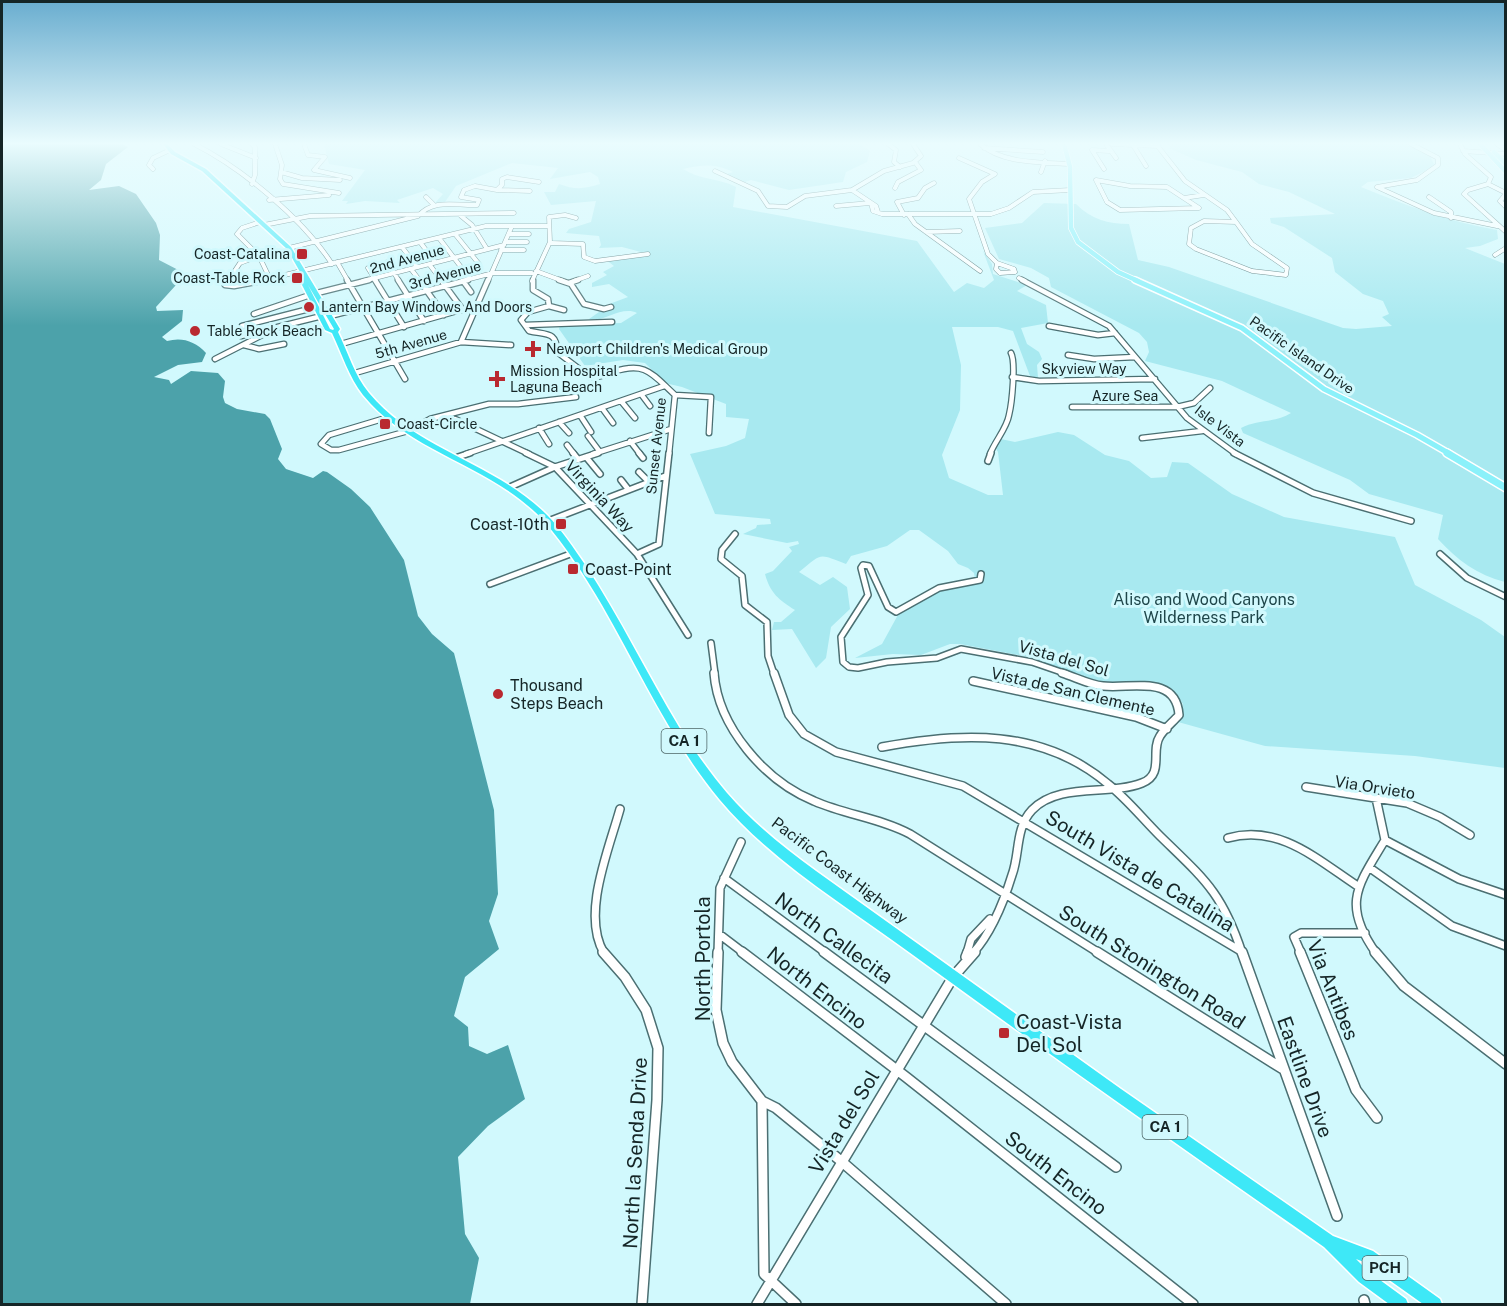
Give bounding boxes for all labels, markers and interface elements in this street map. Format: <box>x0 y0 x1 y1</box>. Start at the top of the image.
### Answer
street label: 2nd Avenue <box>368 241 446 277</box>
place label: Coast-Catalina <box>194 246 290 262</box>
marker: Coast-Catalina <box>295 247 309 261</box>
street label: 3rd Avenue <box>407 258 483 292</box>
place label: Coast-Table Rock <box>173 270 285 286</box>
marker: Coast-Table Rock <box>290 271 304 285</box>
place label: Lantern Bay Windows And Doors <box>321 299 532 315</box>
marker: Lantern Bay Windows And Doors <box>302 300 316 314</box>
street label: Pacific Island Drive <box>1247 313 1357 397</box>
place label: Table Rock Beach <box>207 323 322 339</box>
marker: Table Rock Beach <box>188 324 202 338</box>
street label: 5th Avenue <box>373 326 449 362</box>
marker: Newport Children's Medical Group <box>524 340 542 358</box>
place label: Newport Children's Medical Group <box>546 341 768 357</box>
street label: Skyview Way <box>1041 361 1127 377</box>
place label: Mission Hospital Laguna Beach <box>510 363 618 395</box>
marker: Mission Hospital Laguna Beach <box>488 370 506 388</box>
street label: Azure Sea <box>1092 388 1158 404</box>
street label: Sunset Avenue <box>643 397 669 495</box>
street label: Isle Vista <box>1192 402 1248 450</box>
place label: Coast-Circle <box>397 416 477 432</box>
marker: Coast-Circle <box>378 417 392 431</box>
street label: Virginia Way <box>561 456 638 537</box>
place label: Coast-10th <box>470 515 549 534</box>
marker: Coast-10th <box>554 517 568 531</box>
place label: Coast-Point <box>585 560 672 579</box>
marker: Coast-Point <box>566 562 580 576</box>
park label: Aliso and Wood Canyons Wilderness Park <box>1113 590 1295 627</box>
street label: Vista del Sol <box>1016 636 1111 681</box>
street label: Vista de San Clemente <box>989 663 1157 720</box>
place label: Thousand Steps Beach <box>510 676 603 713</box>
marker: Thousand Steps Beach <box>491 687 505 701</box>
road number: CA 1 <box>662 729 706 753</box>
street label: Via Orvieto <box>1333 772 1417 803</box>
street label: South Vista de Catalina <box>1041 805 1239 937</box>
street label: Pacific Coast Highway <box>768 813 912 928</box>
street label: North Callecita <box>770 887 898 989</box>
street label: North Portola <box>691 896 715 1022</box>
street label: South Stonington Road <box>1054 900 1250 1034</box>
street label: Via Antibes <box>1302 936 1364 1044</box>
street label: North Encino <box>762 942 872 1034</box>
place label: Coast-Vista Del Sol <box>1016 1010 1122 1057</box>
street label: Eastline Drive <box>1272 1013 1338 1141</box>
marker: Coast-Vista Del Sol <box>997 1026 1011 1040</box>
street label: North la Senda Drive <box>618 1057 652 1249</box>
street label: Vista del Sol <box>804 1066 884 1178</box>
road number: CA 1 <box>1142 1115 1188 1139</box>
street label: South Encino <box>1000 1126 1112 1220</box>
road number: PCH <box>1362 1256 1408 1280</box>

